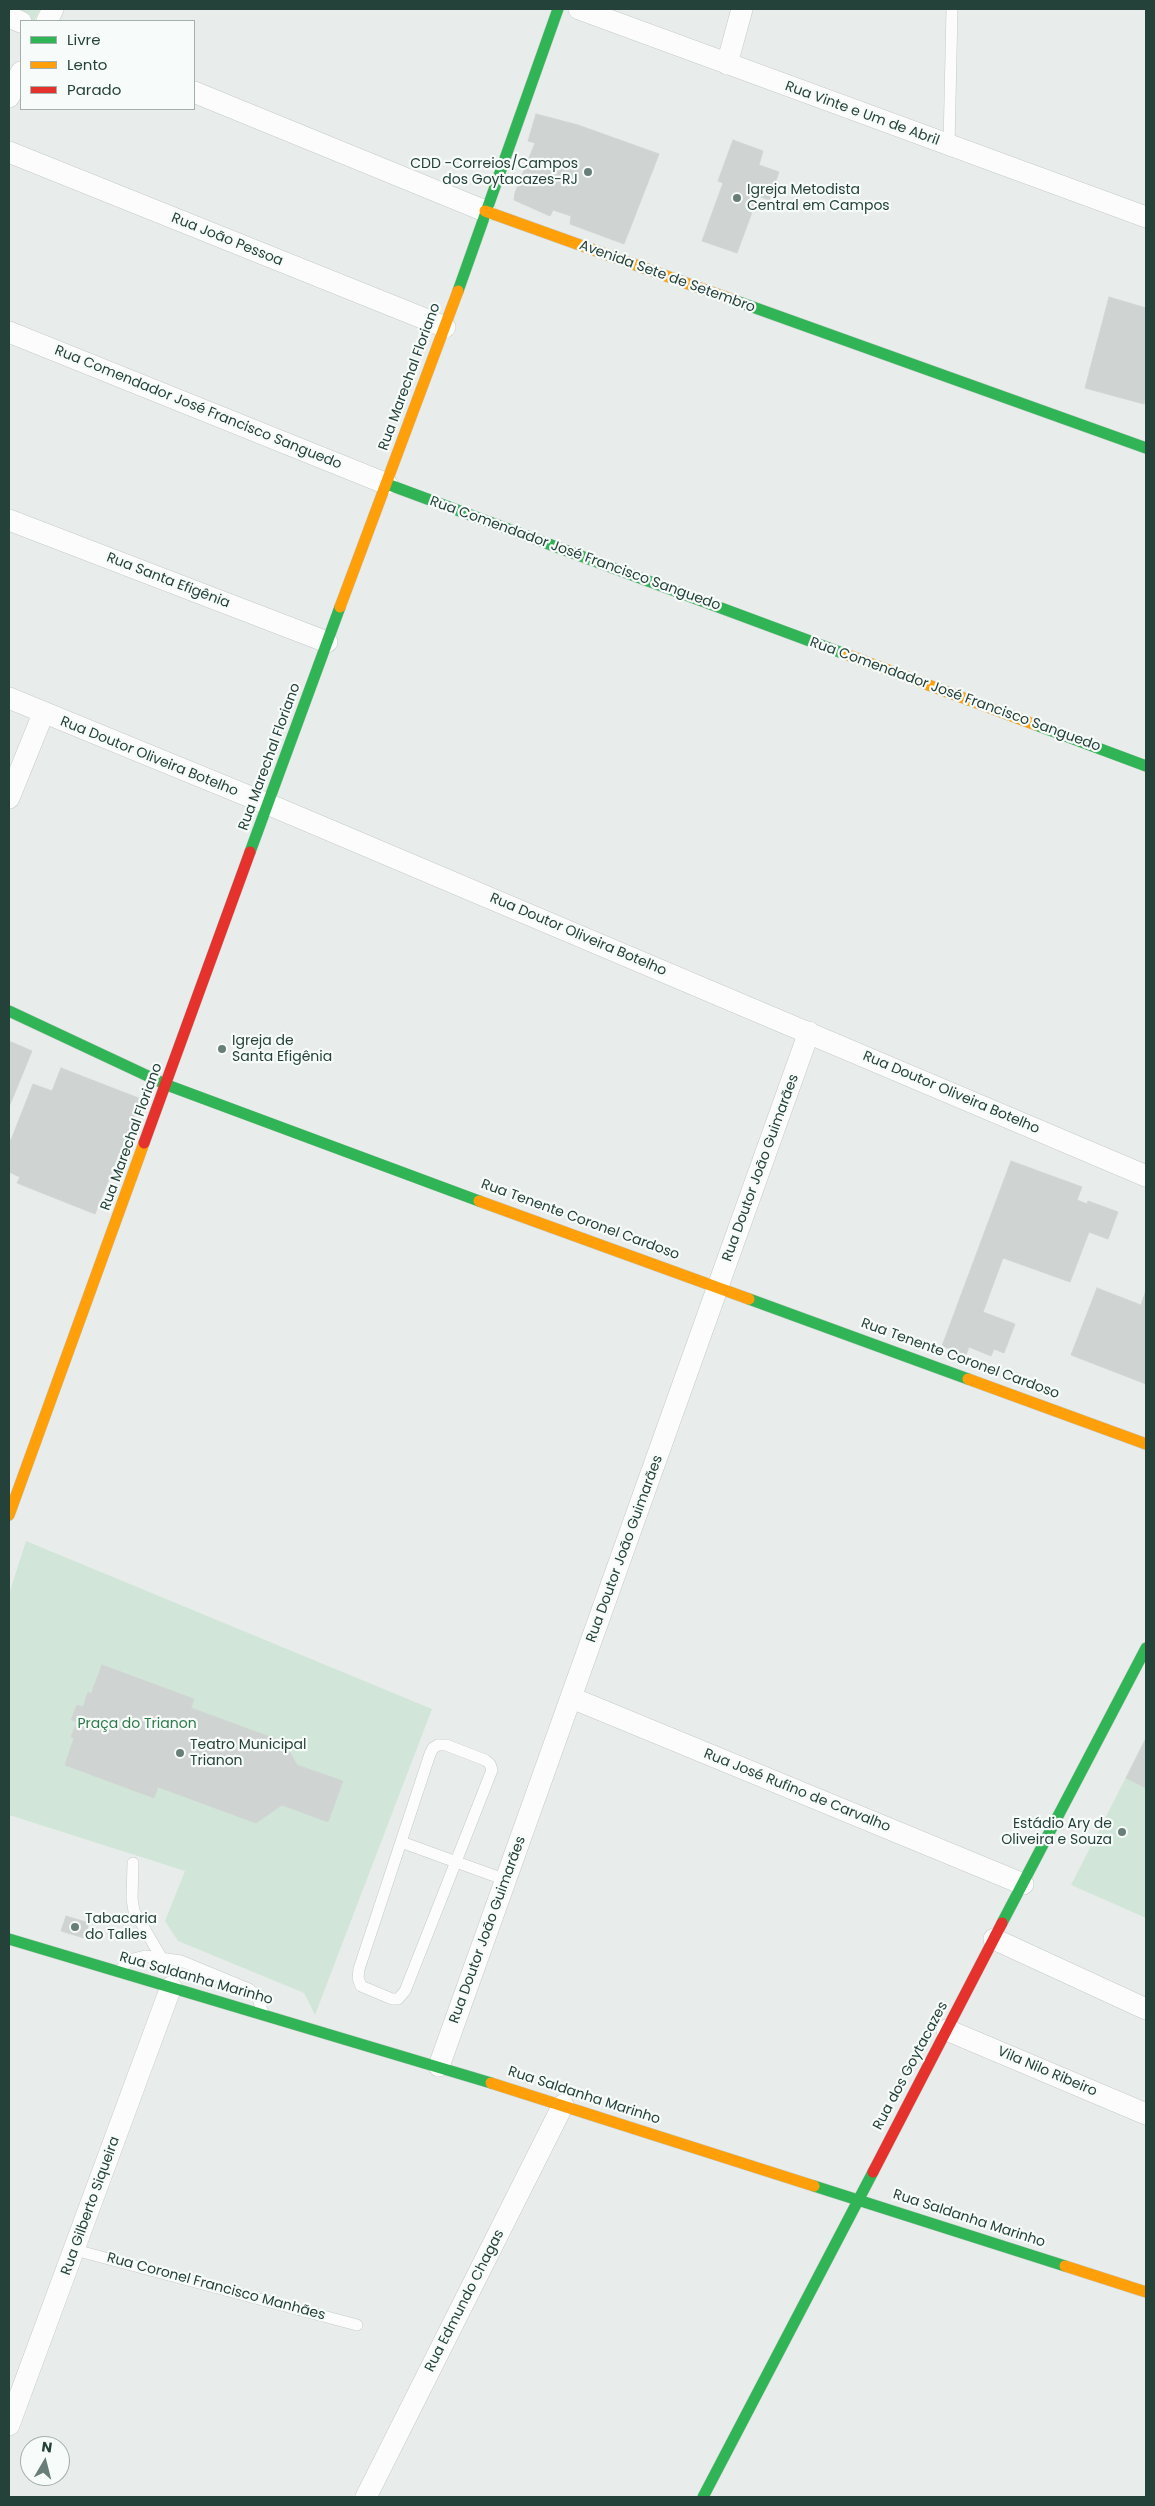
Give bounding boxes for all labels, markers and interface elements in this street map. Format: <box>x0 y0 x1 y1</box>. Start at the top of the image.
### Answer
legend <box>20 20 195 110</box>
text: Livre <box>67 29 100 50</box>
text: Lento <box>67 54 107 75</box>
street label: Rua Vinte e Um de Abril <box>783 78 941 150</box>
text: Parado <box>67 79 121 100</box>
place label: CDD -Correios/Campos dos Goytacazes-RJ <box>410 156 578 188</box>
marker: CDD -Correios/Campos dos Goytacazes-RJ <box>582 166 594 178</box>
place label: Igreja Metodista Central em Campos <box>747 182 890 214</box>
marker: Igreja Metodista Central em Campos <box>731 192 743 204</box>
street label: Rua João Pessoa <box>169 210 285 270</box>
street label: Avenida Sete de Setembro <box>577 237 757 317</box>
street label: Rua Marechal Floriano <box>375 301 445 453</box>
street label: Rua Comendador José Francisco Sanguedo <box>52 342 344 474</box>
street label: Rua Comendador José Francisco Sanguedo <box>427 493 723 615</box>
street label: Rua Santa Efigênia <box>104 550 232 612</box>
street label: Rua Comendador José Francisco Sanguedo <box>807 634 1103 756</box>
street label: Rua Marechal Floriano <box>235 681 305 833</box>
street label: Rua Doutor Oliveira Botelho <box>58 714 240 800</box>
street label: Rua Doutor Oliveira Botelho <box>487 890 669 980</box>
place label: Igreja de Santa Efigênia <box>232 1033 332 1066</box>
marker: Igreja de Santa Efigênia <box>216 1043 228 1055</box>
street label: Rua Doutor Oliveira Botelho <box>860 1048 1042 1138</box>
street label: Rua Marechal Floriano <box>97 1061 167 1213</box>
street label: Rua Doutor João Guimarães <box>719 1072 803 1264</box>
street label: Rua Tenente Coronel Cardoso <box>478 1176 682 1264</box>
street label: Rua Tenente Coronel Cardoso <box>858 1315 1062 1403</box>
street label: Rua Doutor João Guimarães <box>583 1453 667 1645</box>
park label: Praça do Trianon <box>77 1716 197 1732</box>
place label: Teatro Municipal Trianon <box>190 1737 306 1770</box>
street label: Rua José Rufino de Carvalho <box>701 1746 893 1836</box>
marker: Teatro Municipal Trianon <box>174 1747 186 1759</box>
place label: Estádio Ary de Oliveira e Souza <box>1001 1816 1112 1848</box>
marker: Estádio Ary de Oliveira e Souza <box>1116 1826 1128 1838</box>
street label: Rua Doutor João Guimarães <box>446 1834 530 2026</box>
place label: Tabacaria do Talles <box>85 1911 157 1944</box>
marker: Tabacaria do Talles <box>69 1921 81 1933</box>
street label: Rua Saldanha Marinho <box>117 1949 275 2009</box>
street label: Rua dos Goytacazes <box>870 1999 952 2133</box>
street label: Vila Nilo Ribeiro <box>995 2043 1099 2101</box>
street label: Rua Saldanha Marinho <box>506 2063 662 2129</box>
street label: Rua Gilberto Siqueira <box>58 2134 124 2278</box>
street label: Rua Saldanha Marinho <box>891 2186 1047 2252</box>
street label: Rua Edmundo Chagas <box>422 2227 508 2375</box>
street label: Rua Coronel Francisco Manhães <box>105 2250 327 2324</box>
north arrow <box>20 2436 70 2486</box>
text: N <box>40 2437 54 2458</box>

